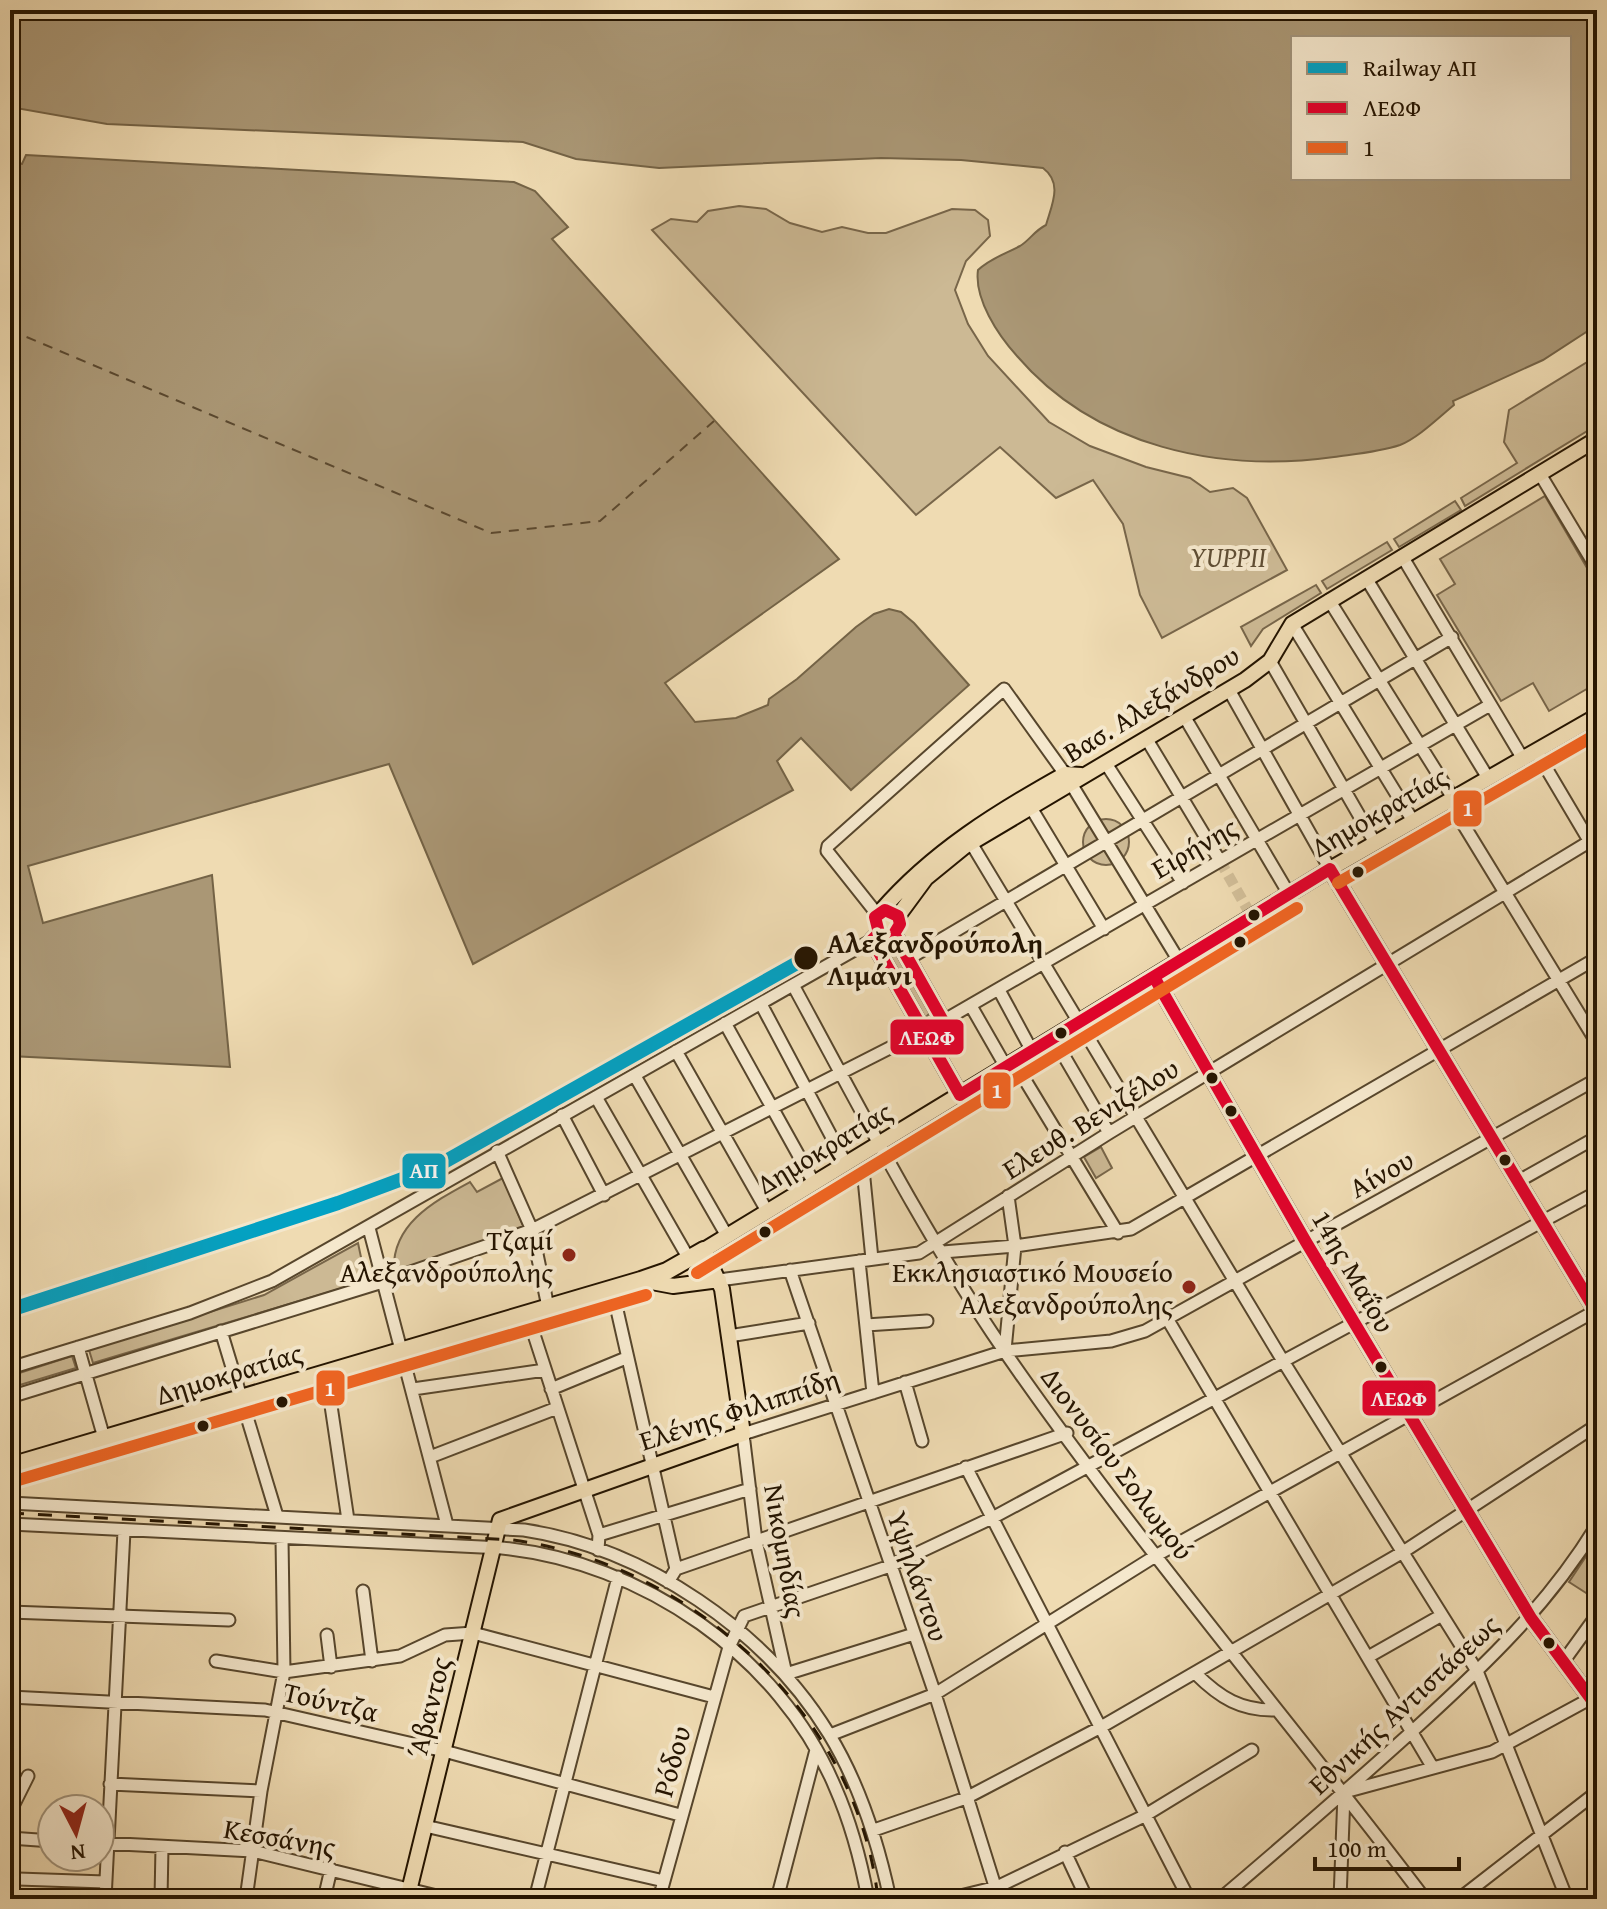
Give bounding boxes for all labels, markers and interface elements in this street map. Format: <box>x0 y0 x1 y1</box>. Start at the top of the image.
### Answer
legend <box>1291 36 1571 180</box>
text: Railway ΑΠ <box>1363 50 1477 85</box>
text: ΛΕΩΦ <box>1363 90 1421 125</box>
text: 1 <box>1363 130 1375 165</box>
park label: YUPPII <box>1190 536 1267 577</box>
street label: Βασ. Αλεξάνδρου <box>1055 634 1247 772</box>
street label: Δημοκρατίας <box>1303 755 1455 867</box>
line badge: 1 <box>1452 789 1483 828</box>
text: 1 <box>1462 792 1474 824</box>
street label: Ειρήνης <box>1143 806 1245 888</box>
unlabelled marker <box>1350 864 1366 880</box>
unlabelled marker <box>1246 907 1262 923</box>
place label: Αλεξανδρούπολη Λιμάνι <box>827 922 1043 995</box>
unlabelled marker <box>1232 934 1248 950</box>
marker: Αλεξανδρούπολη Λιμάνι <box>792 944 820 972</box>
line badge: ΛΕΩΦ <box>889 1018 965 1056</box>
text: ΛΕΩΦ <box>899 1021 955 1053</box>
unlabelled marker <box>1053 1025 1069 1041</box>
street label: Ελευθ. Βενιζέλου <box>994 1047 1186 1189</box>
unlabelled marker <box>1204 1070 1220 1086</box>
line badge: 1 <box>982 1071 1012 1110</box>
text: 1 <box>991 1074 1003 1106</box>
street label: Δημοκρατίας <box>749 1090 899 1204</box>
unlabelled marker <box>1223 1103 1239 1119</box>
street label: Αίνου <box>1341 1139 1421 1207</box>
line badge: ΑΠ <box>401 1152 447 1190</box>
unlabelled marker <box>1497 1152 1513 1168</box>
text: ΑΠ <box>410 1154 439 1186</box>
street label: 14ης Μαΐου <box>1302 1202 1406 1340</box>
place label: Tζαμί Αλεξανδρούπολης <box>340 1219 553 1292</box>
unlabelled marker <box>757 1224 773 1240</box>
marker: Tζαμί Αλεξανδρούπολης <box>560 1246 578 1264</box>
place label: Εκκλησιαστικό Μουσείο Αλεξανδρούπολης <box>892 1251 1173 1324</box>
marker: Εκκλησιαστικό Μουσείο Αλεξανδρούπολης <box>1180 1278 1198 1296</box>
street label: Δημοκρατίας <box>151 1331 307 1415</box>
street label: Ελένης Φιλιππίδη <box>634 1357 844 1461</box>
street label: Διονυσίου Σολωμού <box>1032 1358 1204 1568</box>
unlabelled marker <box>1373 1359 1389 1375</box>
line badge: 1 <box>315 1369 346 1407</box>
text: 1 <box>324 1372 336 1404</box>
line badge: ΛΕΩΦ <box>1361 1379 1437 1417</box>
text: ΛΕΩΦ <box>1371 1382 1427 1414</box>
unlabelled marker <box>274 1394 290 1410</box>
unlabelled marker <box>195 1418 211 1434</box>
street label: Νικομηδίας <box>754 1481 818 1621</box>
street label: Υψηλάντου <box>877 1504 960 1647</box>
street label: Εθνικής Αντιστάσεως <box>1298 1604 1508 1804</box>
unlabelled marker <box>1541 1635 1557 1651</box>
street label: Άβαντος <box>396 1652 460 1762</box>
street label: Τούντζα <box>279 1670 383 1732</box>
street label: Ρόδου <box>641 1721 701 1801</box>
north arrow <box>36 1793 116 1873</box>
street label: Κεσσάνης <box>221 1807 339 1867</box>
scale bar <box>1315 1821 1459 1871</box>
text: 100 m <box>1327 1831 1387 1866</box>
text: N <box>69 1836 87 1870</box>

